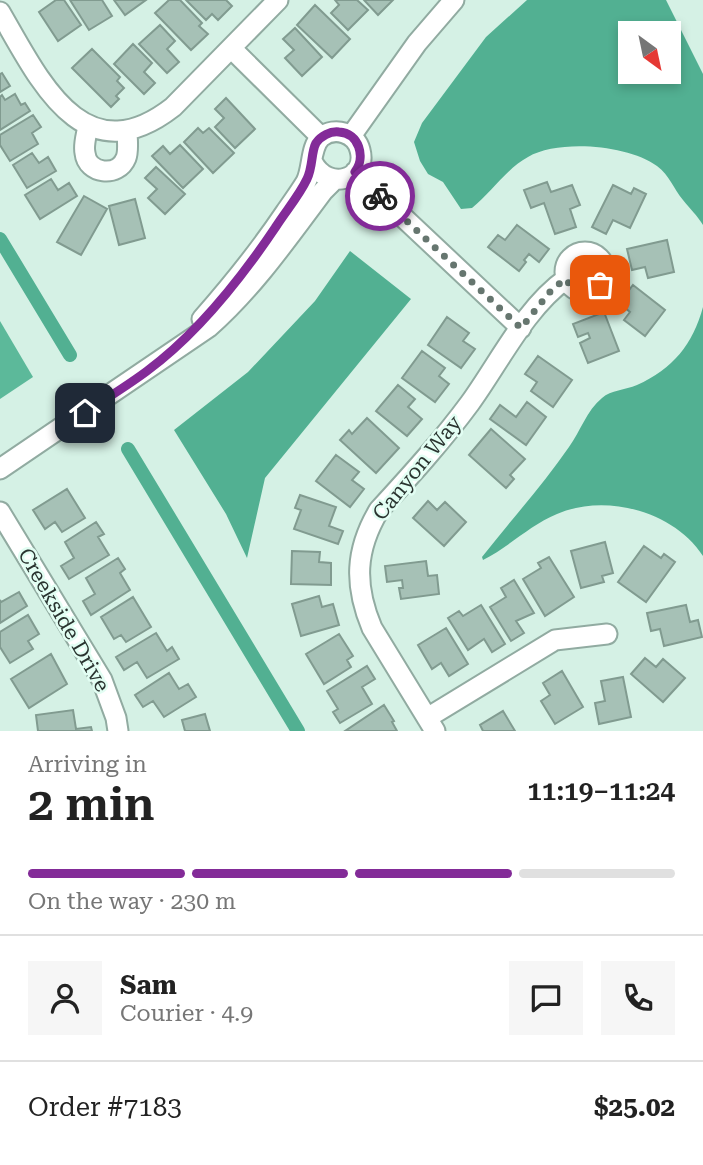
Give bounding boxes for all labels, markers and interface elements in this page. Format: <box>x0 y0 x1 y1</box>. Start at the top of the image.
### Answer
north arrow <box>618 21 681 84</box>
map controls <box>618 21 681 84</box>
courier <box>345 161 415 231</box>
icon: bike <box>361 177 399 215</box>
pin <box>570 255 630 315</box>
icon: bag <box>581 266 619 304</box>
pin <box>55 383 115 443</box>
icon: home <box>66 394 104 432</box>
street label: Canyon Way <box>368 411 467 525</box>
street label: Creekside Drive <box>13 544 115 696</box>
text: Arriving in <box>28 751 147 778</box>
text: 11:19–11:24 <box>527 776 675 806</box>
text: 2 min <box>28 777 155 831</box>
text: On the way · 230 m <box>28 888 236 915</box>
button: person <box>28 961 102 1035</box>
button: chat <box>509 961 583 1035</box>
button: phone <box>601 961 675 1035</box>
text: Sam <box>120 970 177 1000</box>
text: Courier · 4.9 <box>120 1000 253 1027</box>
text: Order #7183 <box>28 1092 182 1122</box>
text: $25.02 <box>594 1092 675 1122</box>

